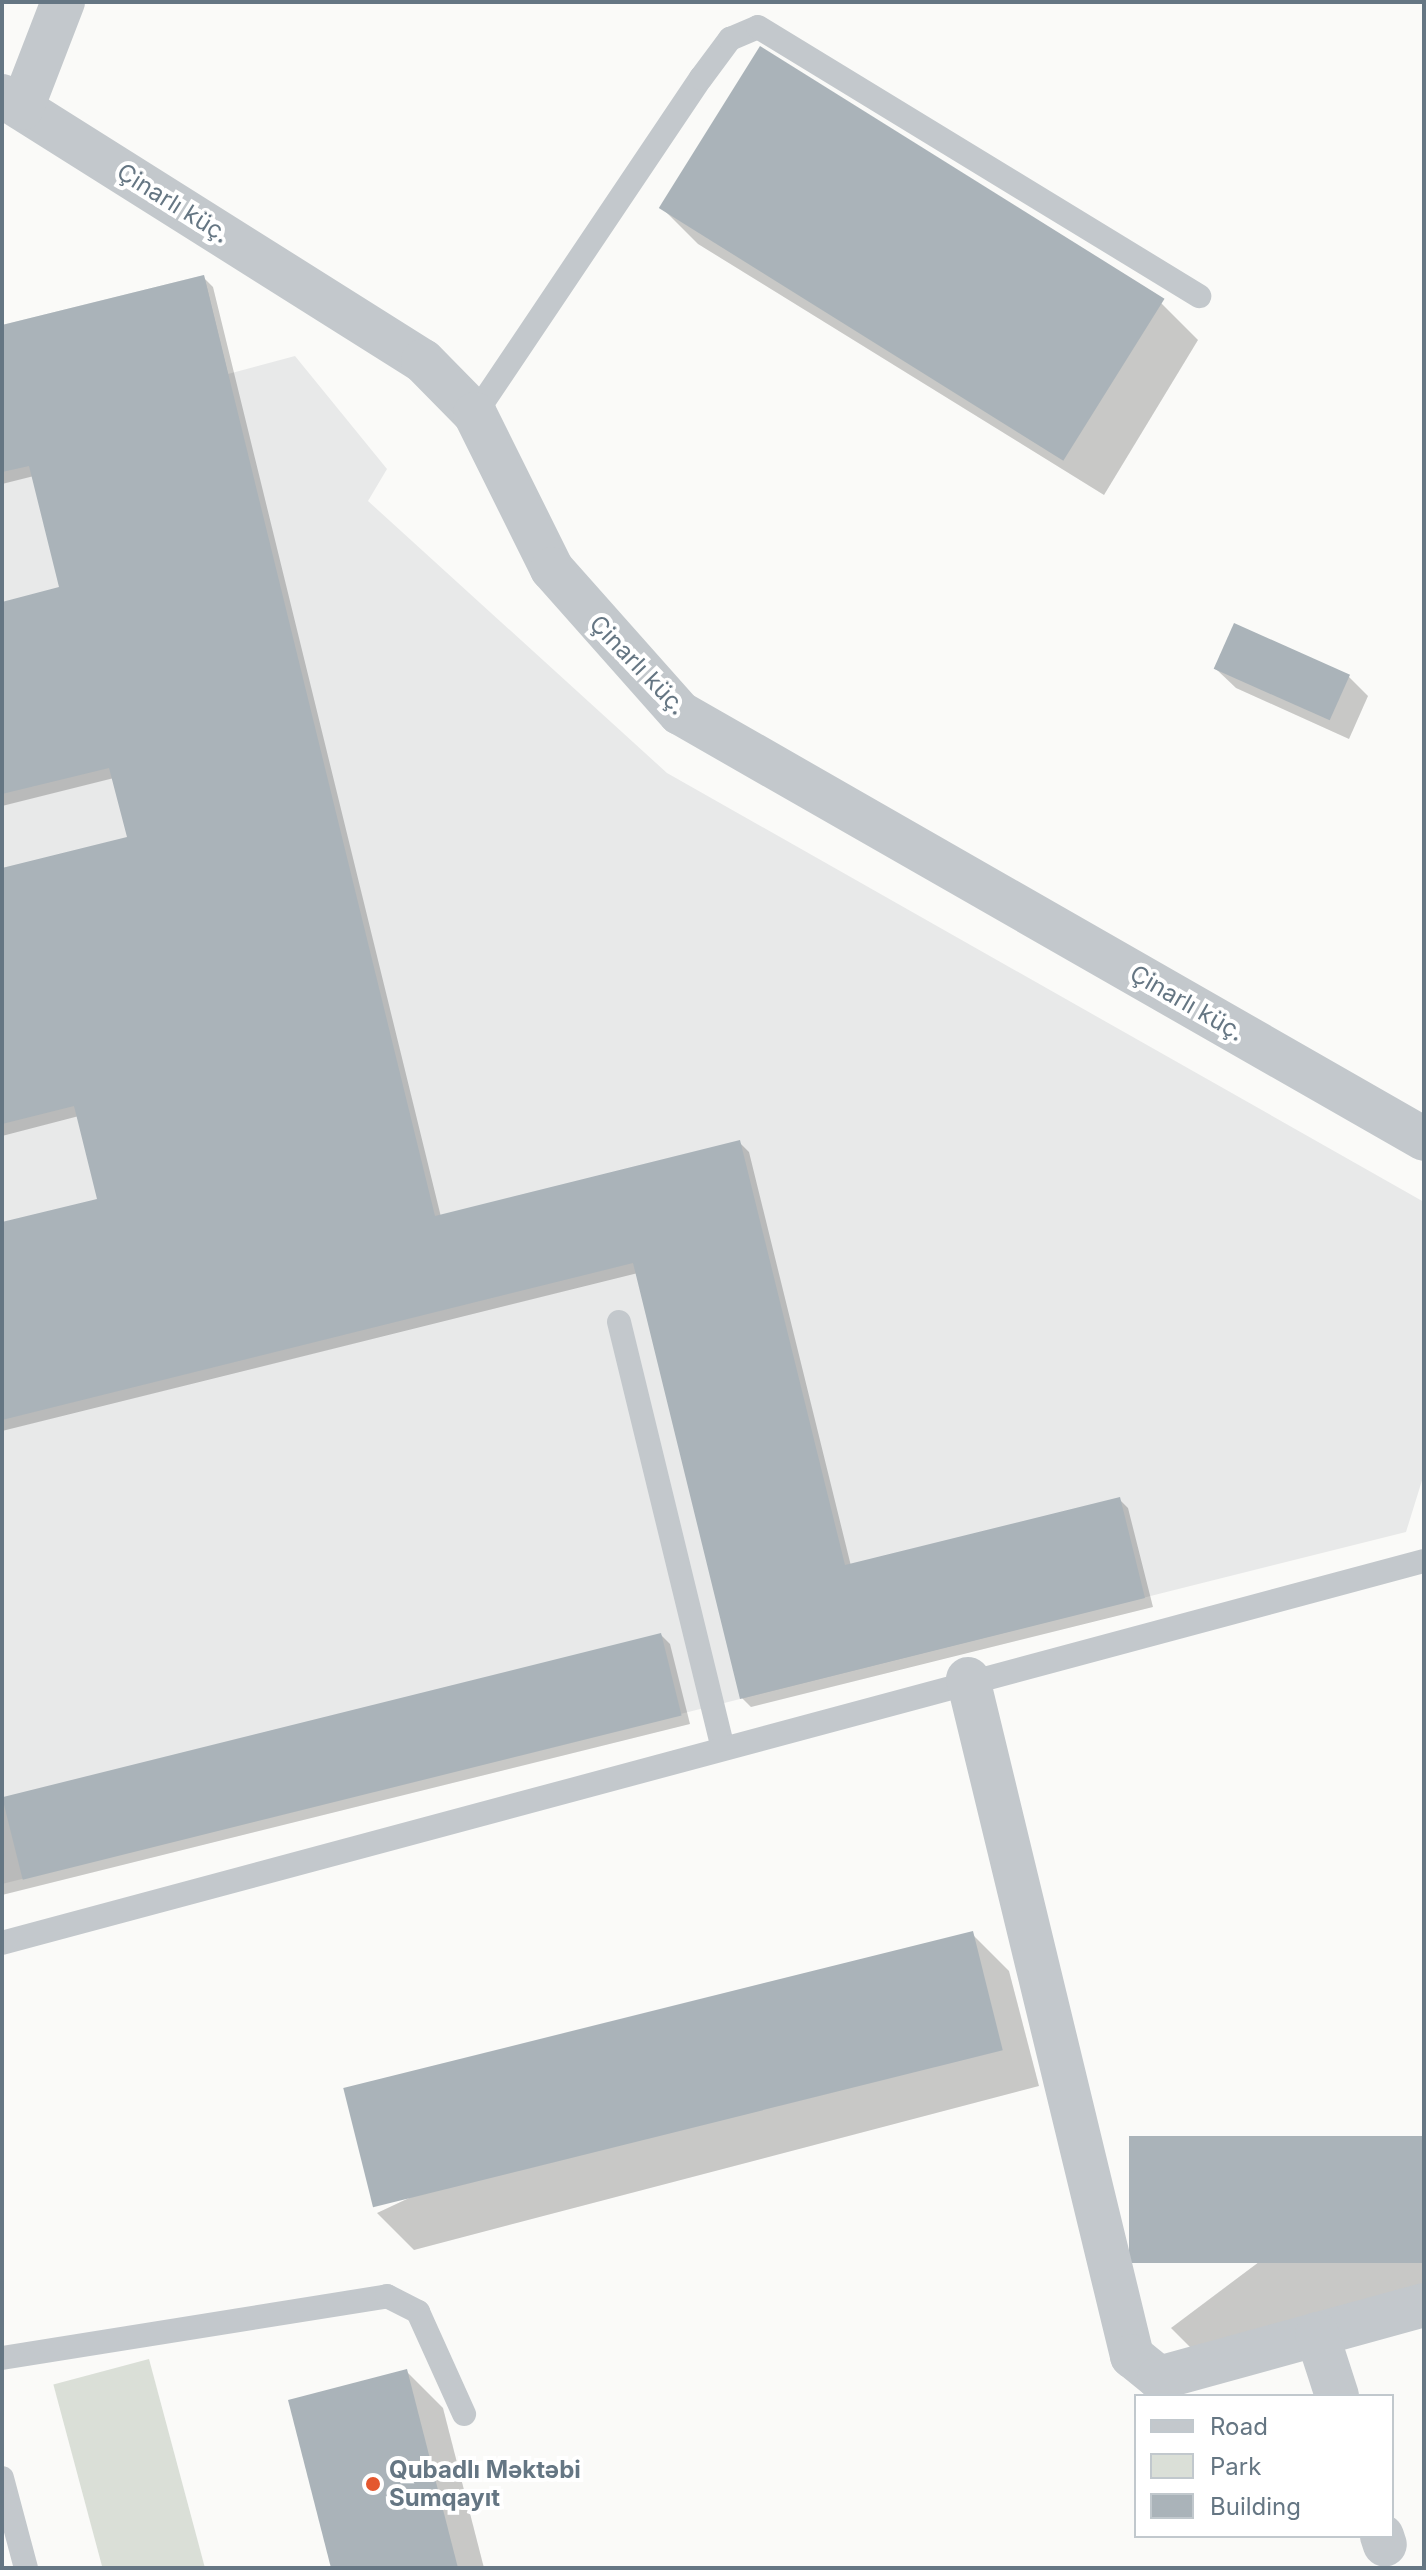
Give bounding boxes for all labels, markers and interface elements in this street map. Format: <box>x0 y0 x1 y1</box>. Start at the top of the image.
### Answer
street label: Çinarlı küç. <box>112 157 234 249</box>
street label: Çinarlı küç. <box>584 609 692 721</box>
street label: Çinarlı küç. <box>1125 959 1249 1047</box>
legend <box>1134 2394 1394 2538</box>
text: Road <box>1210 2412 1268 2441</box>
text: Park <box>1210 2452 1261 2481</box>
place label: Qubadlı Məktəbi Sumqayıt <box>389 2456 581 2512</box>
marker: Qubadlı Məktəbi Sumqayıt <box>364 2475 382 2493</box>
text: Building <box>1210 2492 1301 2521</box>

